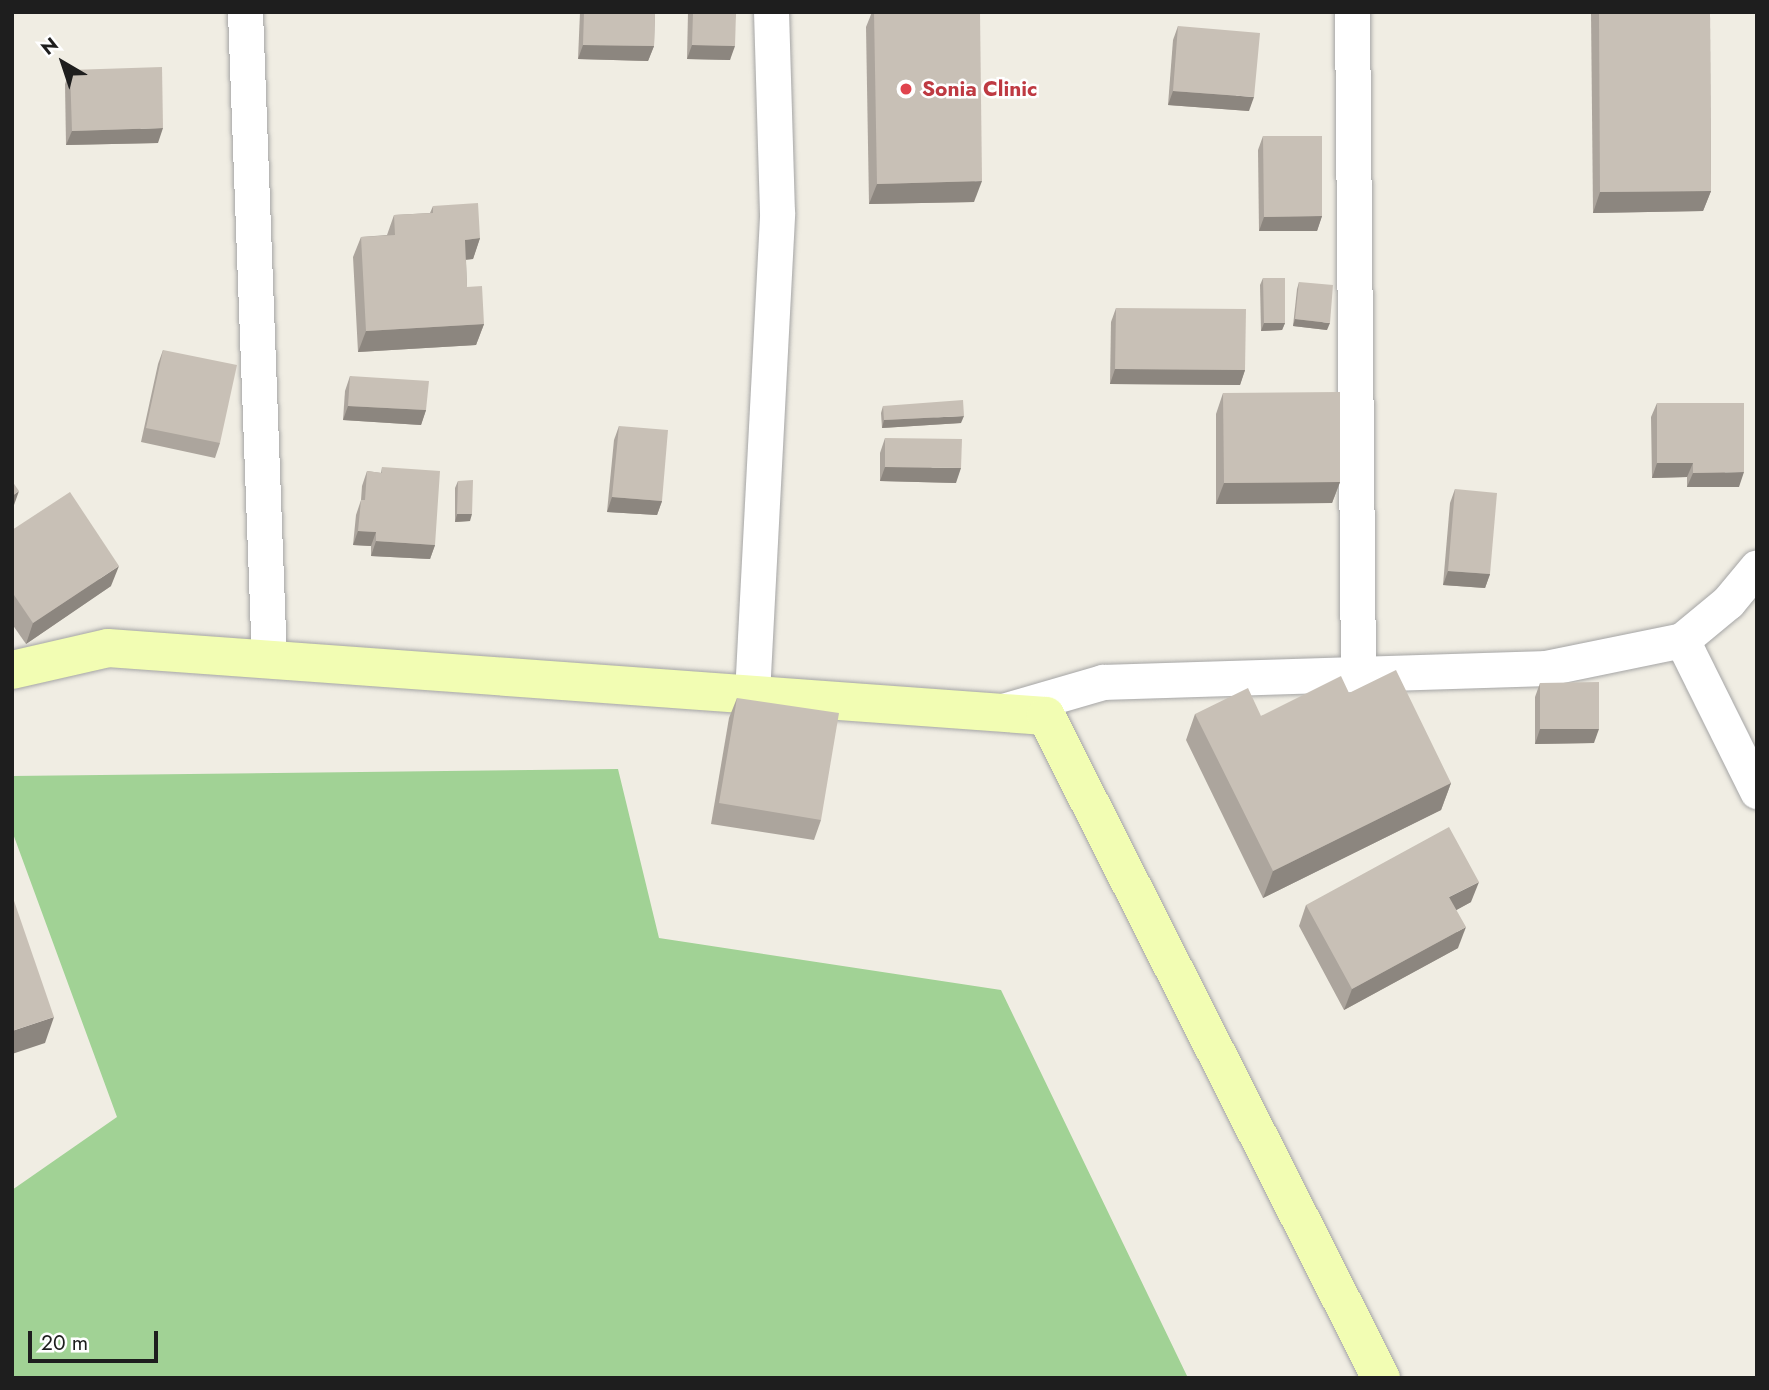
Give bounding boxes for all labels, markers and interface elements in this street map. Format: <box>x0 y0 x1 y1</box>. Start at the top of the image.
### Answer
north arrow <box>28 28 98 98</box>
text: N <box>35 31 64 62</box>
place label: Sonia Clinic <box>922 76 1037 102</box>
marker: Sonia Clinic <box>896 79 916 99</box>
scale bar <box>32 1316 161 1360</box>
text: 20 m <box>41 1328 88 1358</box>

